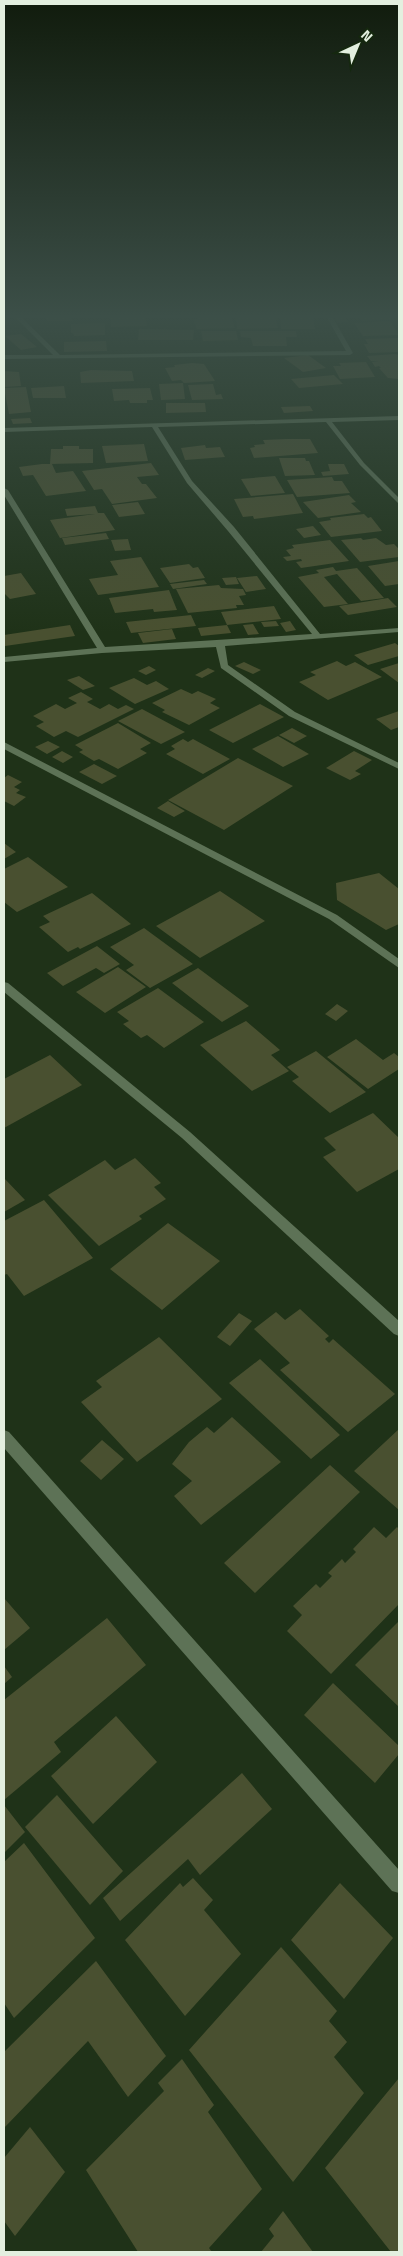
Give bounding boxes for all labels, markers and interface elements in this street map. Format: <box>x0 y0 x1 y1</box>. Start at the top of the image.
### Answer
north arrow <box>333 20 383 70</box>
text: N <box>357 24 378 46</box>

